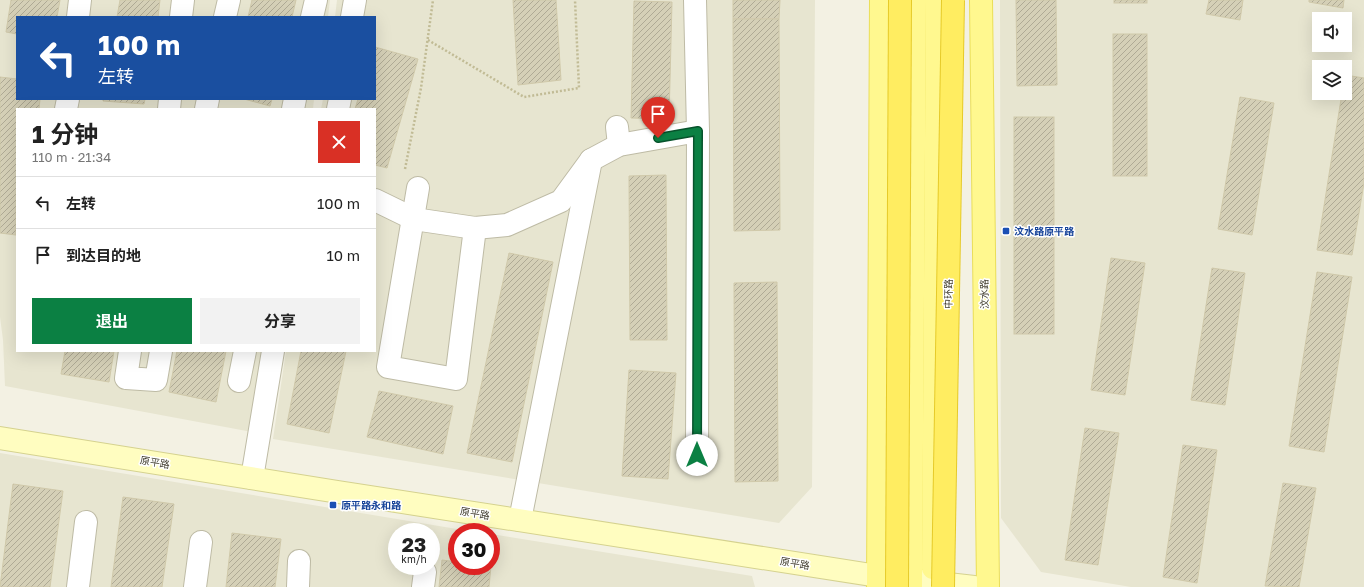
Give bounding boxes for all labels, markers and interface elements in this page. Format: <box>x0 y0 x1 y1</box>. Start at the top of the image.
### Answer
map controls <box>1312 12 1352 100</box>
button: sound <box>1312 12 1352 52</box>
text: 100 m <box>98 28 180 61</box>
icon: left <box>32 32 84 84</box>
button: layers <box>1312 60 1352 100</box>
text: 左转 <box>98 65 134 87</box>
pin <box>641 97 675 138</box>
icon: arrive <box>647 103 669 125</box>
text: 1 分钟 <box>32 119 98 148</box>
button: close <box>318 121 360 163</box>
text: 110 m · 21:34 <box>32 149 111 165</box>
icon: left <box>32 192 54 214</box>
text: 左转 <box>66 194 96 212</box>
text: 100 m <box>317 194 360 212</box>
place label: 汶水路原平路 <box>1014 225 1075 237</box>
marker: 汶水路原平路 <box>1001 226 1011 236</box>
icon: arrive <box>32 244 54 266</box>
text: 到达目的地 <box>66 246 141 264</box>
text: 10 m <box>326 246 360 264</box>
street label: 中环路 <box>942 279 954 309</box>
street label: 汶水路 <box>978 279 990 309</box>
button: 退出 <box>32 298 192 344</box>
button: 分享 <box>200 298 360 344</box>
position arrow <box>676 434 718 476</box>
street label: 原平路 <box>139 454 171 470</box>
place label: 原平路永和路 <box>341 499 402 511</box>
marker: 原平路永和路 <box>328 500 338 510</box>
street label: 原平路 <box>459 505 491 521</box>
speed limit sign: 30 <box>448 523 500 575</box>
text: 23 <box>402 532 426 556</box>
text: km/h <box>401 553 427 565</box>
street label: 原平路 <box>779 555 811 571</box>

